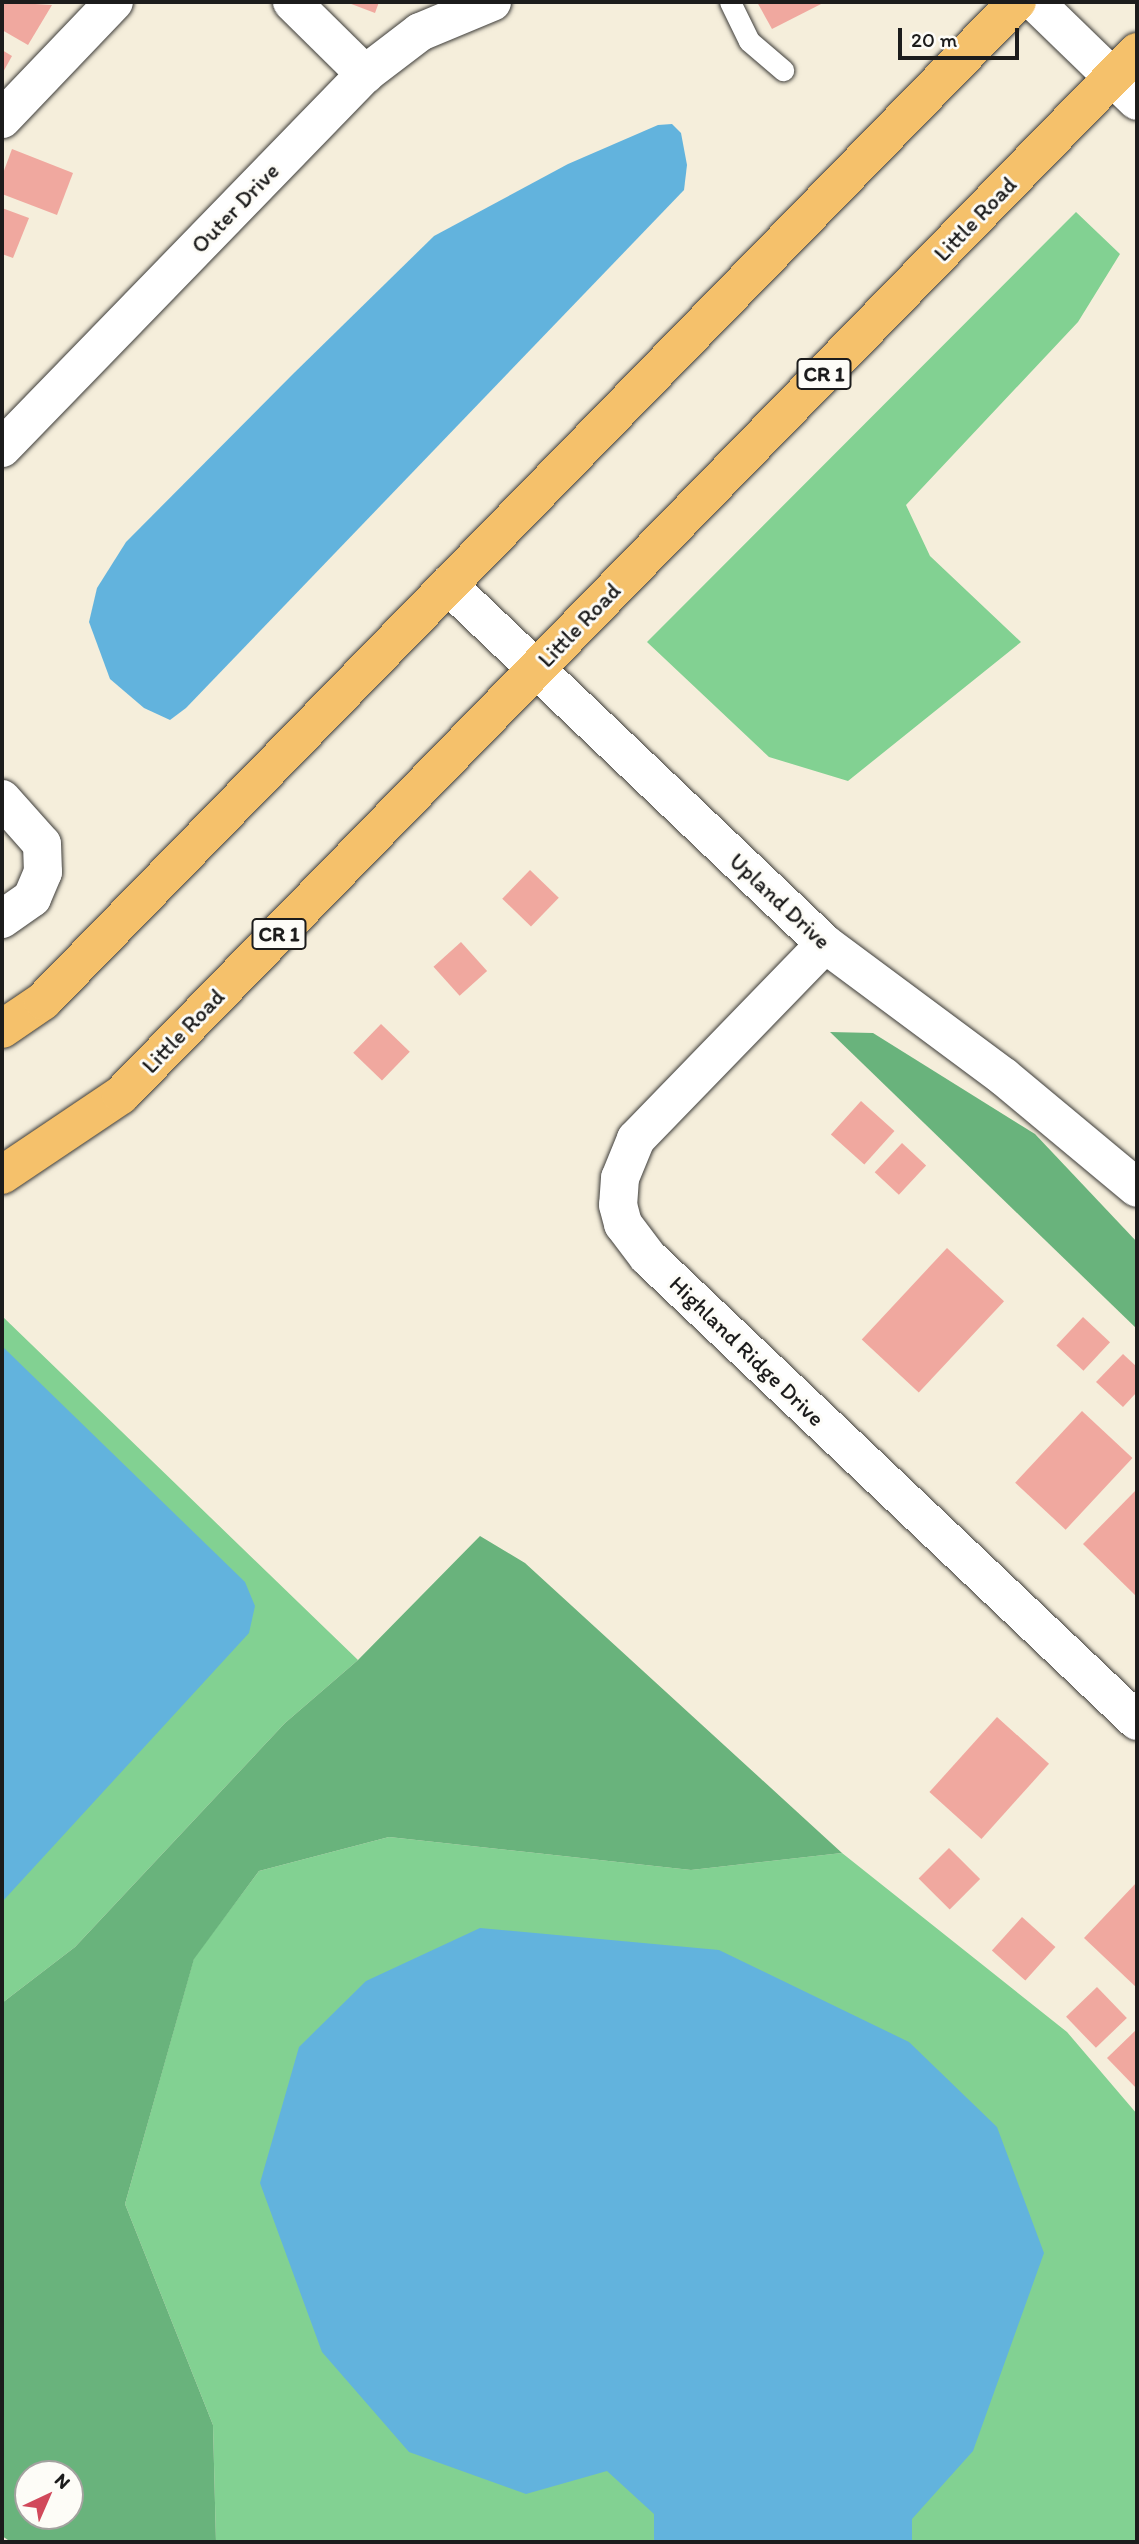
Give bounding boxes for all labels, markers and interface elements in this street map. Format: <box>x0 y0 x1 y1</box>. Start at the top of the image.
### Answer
scale bar <box>901 14 1022 58</box>
text: 20 m <box>911 27 957 52</box>
street label: Outer Drive <box>185 157 285 259</box>
street label: Little Road <box>928 171 1022 267</box>
road number: CR 1 <box>796 356 852 392</box>
street label: Little Road <box>532 577 626 673</box>
street label: Upland Drive <box>724 847 836 955</box>
road number: CR 1 <box>251 916 307 951</box>
street label: Little Road <box>136 983 230 1079</box>
street label: Highland Ridge Drive <box>663 1270 831 1432</box>
north arrow <box>14 2460 84 2530</box>
text: N <box>50 2468 75 2494</box>

